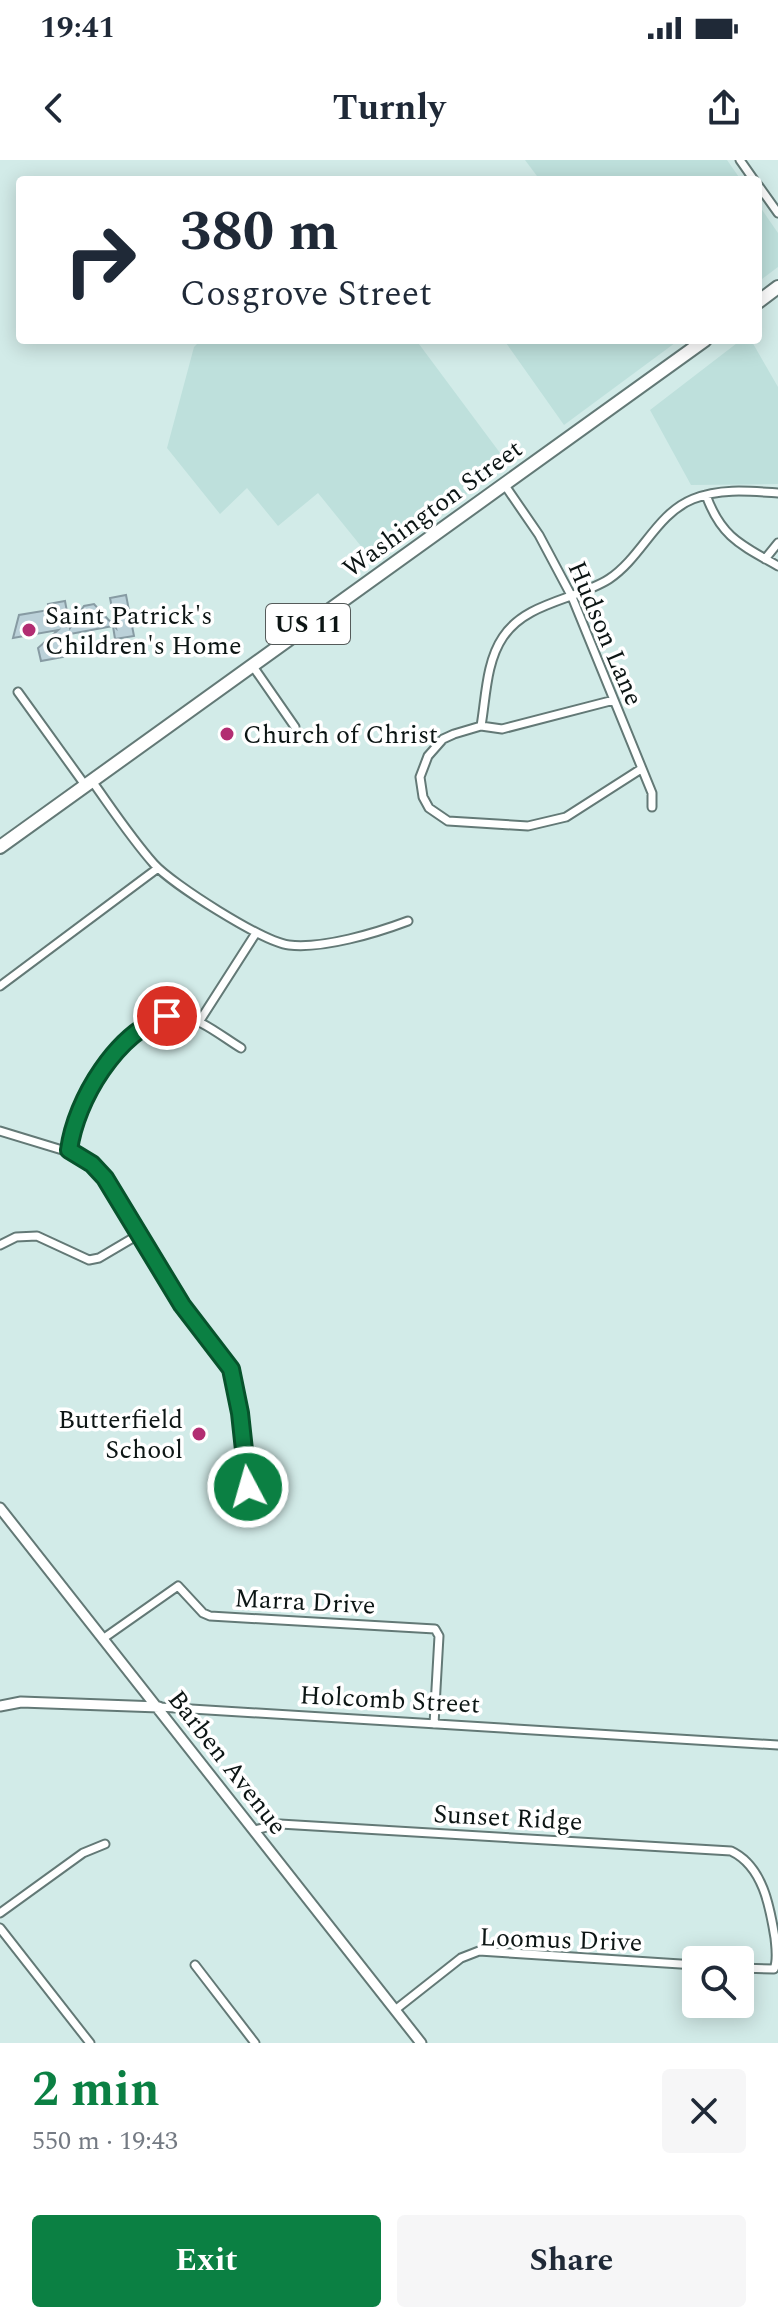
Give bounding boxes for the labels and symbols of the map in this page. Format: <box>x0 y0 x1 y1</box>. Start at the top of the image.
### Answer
street label: Washington Street <box>334 430 531 588</box>
street label: Hudson Lane <box>557 555 654 712</box>
place label: Saint Patrick's Children's Home <box>45 596 242 666</box>
road number: US 11 <box>266 604 350 644</box>
marker: Saint Patrick's Children's Home <box>20 621 38 639</box>
place label: Church of Christ <box>243 715 438 755</box>
marker: Church of Christ <box>218 725 236 743</box>
pin <box>133 982 201 1050</box>
place label: Butterfield School <box>58 1400 183 1470</box>
marker: Butterfield School <box>190 1425 208 1443</box>
position arrow <box>206 1445 290 1529</box>
street label: Marra Drive <box>233 1578 377 1626</box>
street label: Holcomb Street <box>299 1675 481 1725</box>
street label: Barben Avenue <box>158 1681 297 1844</box>
street label: Sunset Ridge <box>432 1794 584 1842</box>
street label: Loomus Drive <box>479 1917 643 1963</box>

